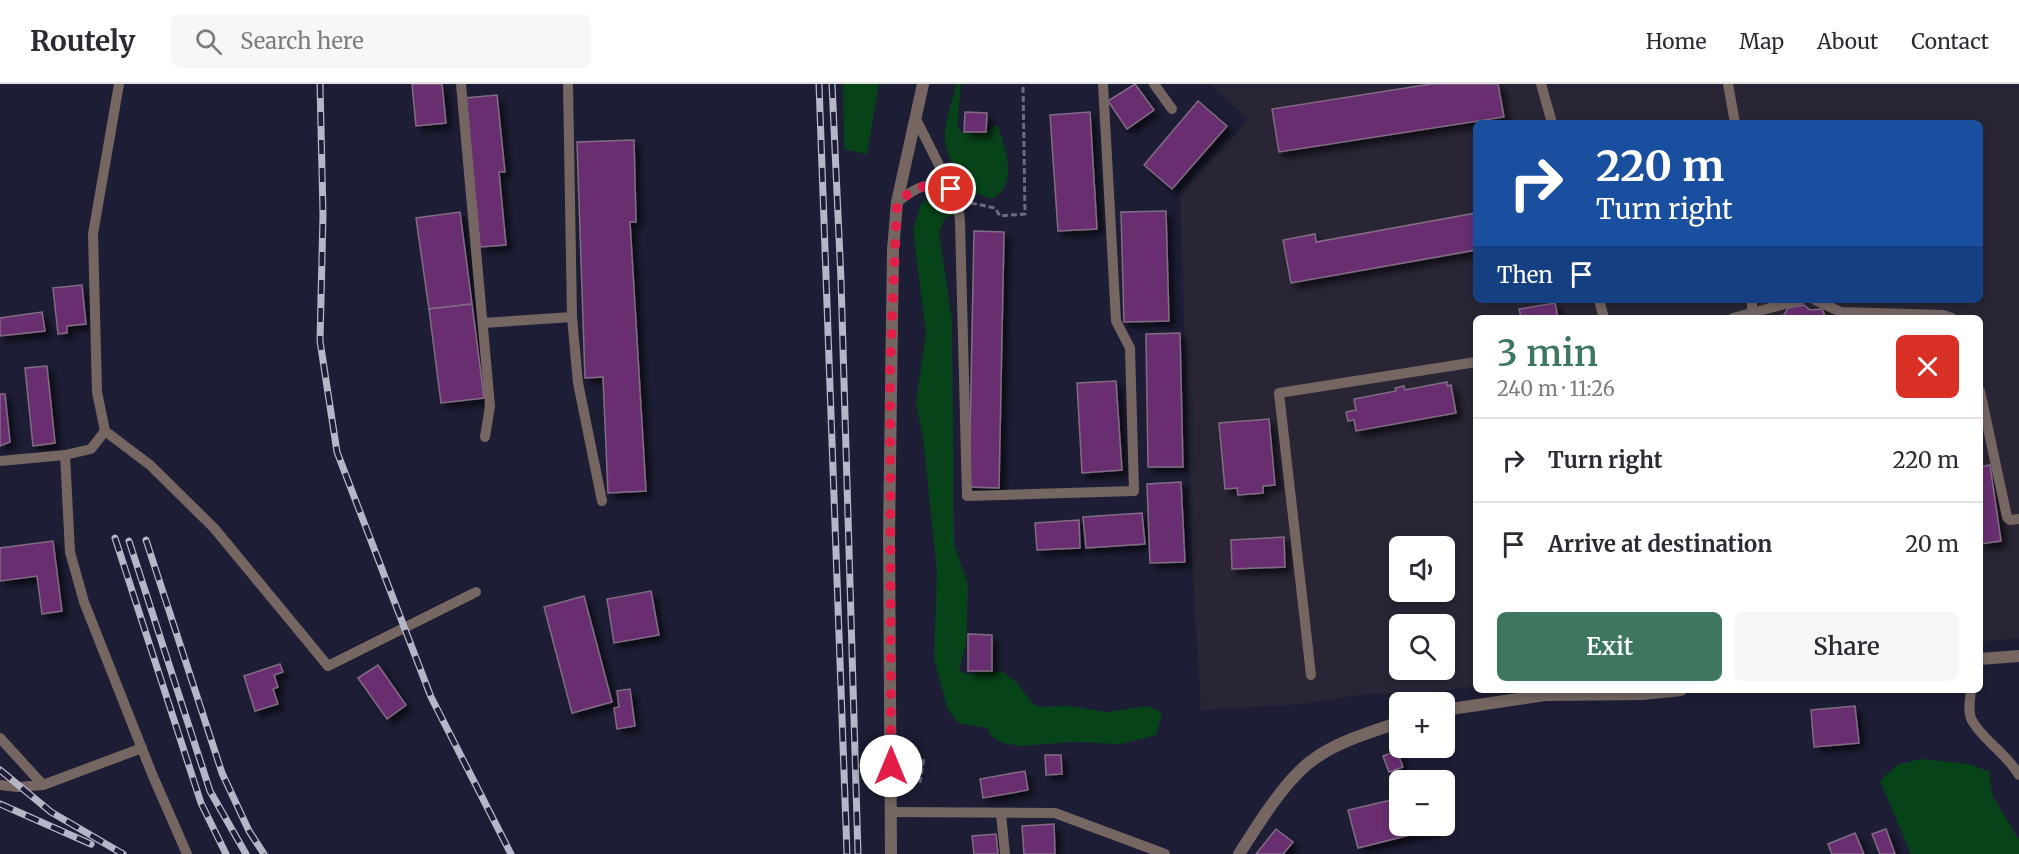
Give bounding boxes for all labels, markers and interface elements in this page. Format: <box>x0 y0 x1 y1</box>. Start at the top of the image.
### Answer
search box <box>171 14 591 68</box>
text: Routely <box>30 23 135 59</box>
icon: search <box>192 25 225 58</box>
text: Search here <box>240 27 364 55</box>
text: Home <box>1646 28 1706 55</box>
text: Map <box>1739 28 1784 55</box>
text: About <box>1817 28 1878 55</box>
text: Contact <box>1911 28 1989 55</box>
text: 220 m <box>1596 140 1724 192</box>
icon: right <box>1497 144 1575 222</box>
pin <box>925 163 976 214</box>
icon: arrive <box>934 172 967 205</box>
text: Turn right <box>1596 192 1733 226</box>
icon: arrive <box>1565 258 1598 291</box>
text: Then <box>1497 261 1553 289</box>
text: 3 min <box>1497 331 1598 376</box>
button: close <box>1896 335 1959 398</box>
text: 240 m · 11:26 <box>1497 376 1615 401</box>
icon: right <box>1497 444 1530 477</box>
text: Turn right <box>1548 446 1662 474</box>
text: 220 m <box>1892 446 1959 474</box>
icon: arrive <box>1497 528 1530 561</box>
text: Arrive at destination <box>1548 530 1772 558</box>
text: 20 m <box>1905 530 1959 558</box>
map controls <box>1389 536 1455 836</box>
button: sound <box>1389 536 1455 602</box>
button: Exit <box>1497 612 1722 681</box>
button: Share <box>1734 612 1959 681</box>
button: search <box>1389 614 1455 680</box>
button: + <box>1389 692 1455 758</box>
position arrow <box>859 734 923 798</box>
button: − <box>1389 770 1455 836</box>

